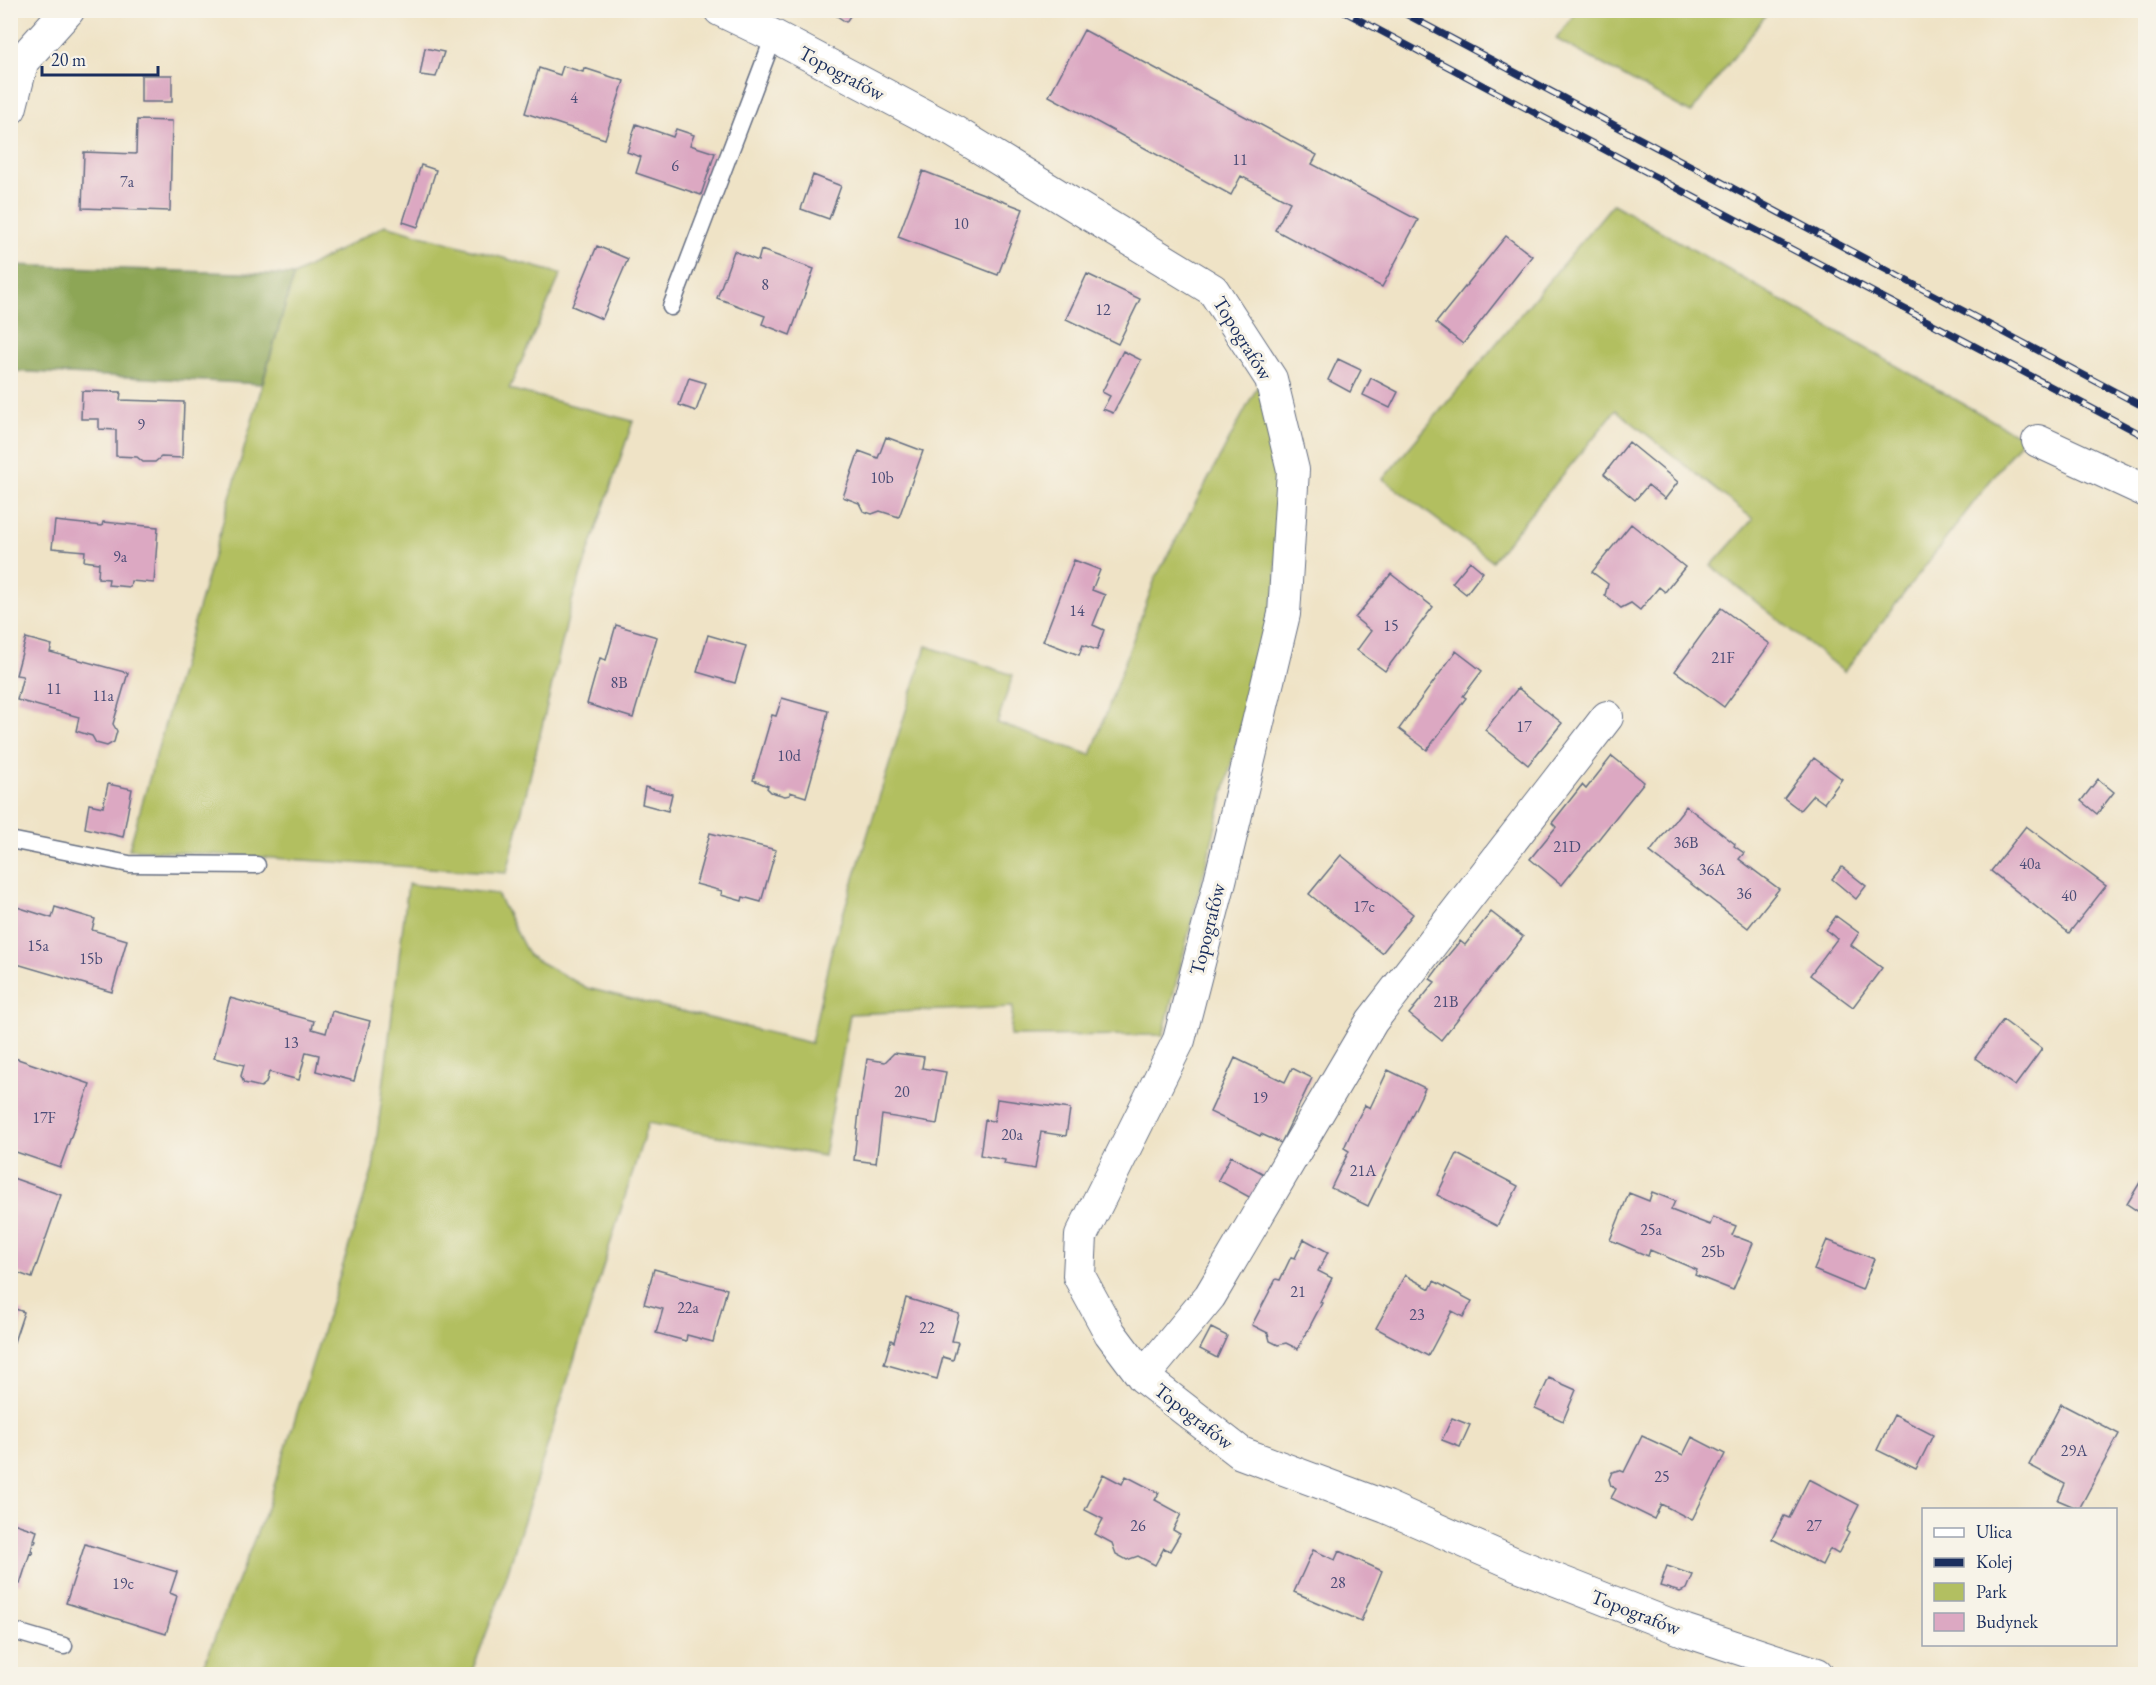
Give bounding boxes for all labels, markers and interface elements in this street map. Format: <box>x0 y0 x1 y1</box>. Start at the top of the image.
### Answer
scale bar <box>42 39 158 77</box>
street label: Topografów <box>794 39 890 107</box>
text: 20 m <box>51 48 86 71</box>
house number: 4 <box>570 87 578 108</box>
house number: 11 <box>1232 149 1248 170</box>
house number: 6 <box>671 155 679 176</box>
house number: 7a <box>120 171 135 192</box>
house number: 10 <box>953 213 969 234</box>
house number: 8 <box>761 274 769 295</box>
street label: Topografów <box>1207 291 1279 385</box>
house number: 12 <box>1095 299 1111 320</box>
house number: 9 <box>137 414 145 435</box>
house number: 10b <box>870 467 894 488</box>
house number: 9a <box>113 546 128 567</box>
house number: 14 <box>1069 600 1085 621</box>
house number: 15 <box>1383 615 1399 636</box>
house number: 21F <box>1711 647 1735 668</box>
house number: 8B <box>610 672 628 693</box>
house number: 11 <box>46 678 62 699</box>
house number: 11a <box>92 685 114 706</box>
house number: 17 <box>1516 716 1532 737</box>
house number: 10d <box>777 745 802 766</box>
house number: 36B <box>1674 832 1698 853</box>
house number: 21D <box>1553 836 1581 857</box>
house number: 40a <box>2019 853 2041 874</box>
house number: 36A <box>1699 859 1726 880</box>
street label: Topografów <box>1183 880 1231 978</box>
house number: 36 <box>1736 883 1752 904</box>
house number: 40 <box>2061 885 2077 906</box>
house number: 17c <box>1353 896 1375 917</box>
house number: 15a <box>27 935 49 956</box>
house number: 15b <box>79 948 103 969</box>
house number: 21B <box>1434 991 1458 1012</box>
house number: 13 <box>283 1032 299 1053</box>
house number: 20 <box>894 1081 910 1102</box>
house number: 19 <box>1252 1087 1268 1108</box>
house number: 17F <box>32 1107 56 1128</box>
house number: 20a <box>1001 1124 1023 1145</box>
house number: 21A <box>1350 1160 1377 1181</box>
house number: 25a <box>1640 1219 1662 1240</box>
house number: 25b <box>1701 1241 1725 1262</box>
house number: 21 <box>1290 1281 1306 1302</box>
house number: 22a <box>677 1297 699 1318</box>
house number: 23 <box>1409 1304 1425 1325</box>
house number: 22 <box>919 1317 935 1338</box>
street label: Topografów <box>1149 1377 1239 1455</box>
house number: 29A <box>2061 1440 2088 1461</box>
house number: 25 <box>1654 1466 1670 1487</box>
legend <box>1922 1508 2117 1646</box>
house number: 26 <box>1130 1515 1146 1536</box>
house number: 27 <box>1806 1515 1822 1536</box>
text: Ulica <box>1976 1520 2013 1543</box>
text: Kolej <box>1976 1550 2012 1573</box>
house number: 28 <box>1330 1572 1346 1593</box>
house number: 19c <box>112 1573 134 1594</box>
text: Park <box>1976 1580 2007 1603</box>
street label: Topografów <box>1587 1583 1685 1641</box>
text: Budynek <box>1976 1610 2039 1633</box>

